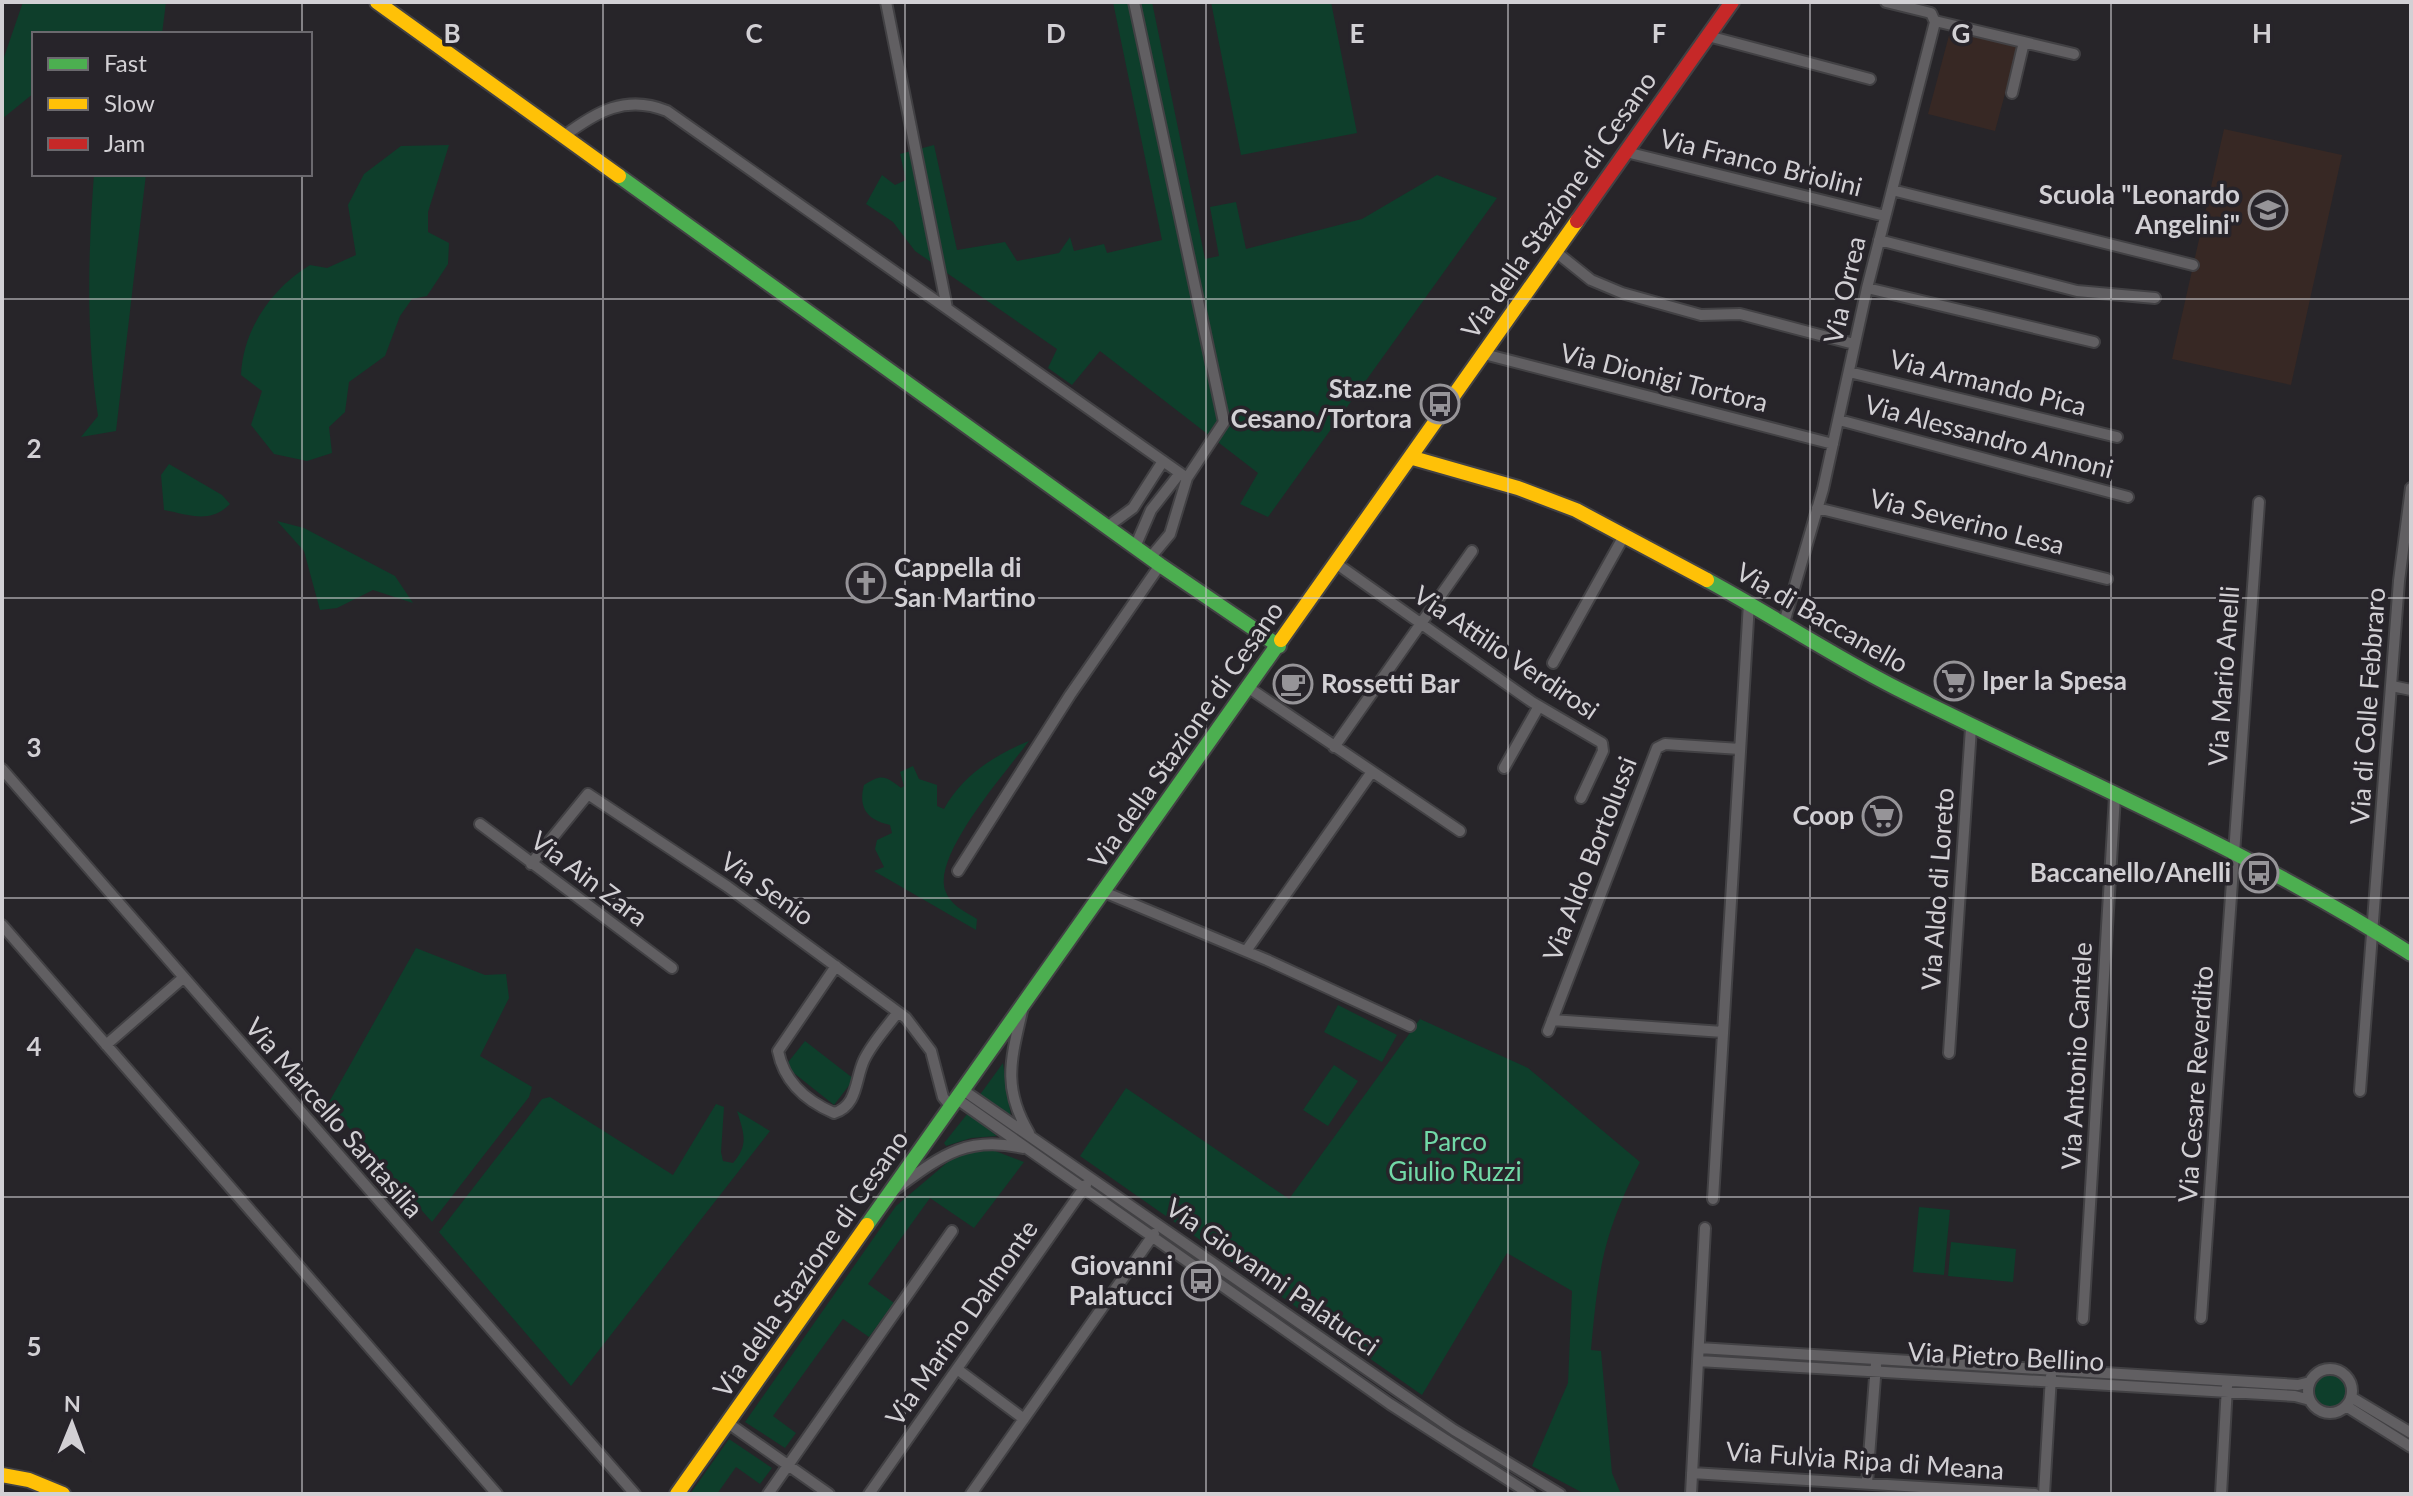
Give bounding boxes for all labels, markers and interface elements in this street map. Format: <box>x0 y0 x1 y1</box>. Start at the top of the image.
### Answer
text: B <box>443 17 461 49</box>
text: C <box>745 17 763 49</box>
text: D <box>1046 17 1066 49</box>
text: E <box>1350 17 1364 49</box>
text: F <box>1652 17 1666 49</box>
text: G <box>1952 17 1970 49</box>
text: H <box>2252 17 2272 49</box>
legend <box>32 32 312 176</box>
text: Fast <box>104 48 147 77</box>
street label: Via della Stazione di Cesano <box>1454 65 1663 344</box>
text: Slow <box>104 88 155 117</box>
street label: Via Franco Briolini <box>1657 121 1866 203</box>
text: Jam <box>104 128 145 157</box>
place label: Scuola "Leonardo Angelini" <box>2039 178 2240 240</box>
school or university icon: Scuola "Leonardo Angelini" <box>2247 189 2289 231</box>
street label: Via Orrea <box>1816 233 1872 346</box>
street label: Via Dionigi Tortora <box>1557 336 1771 418</box>
street label: Via Armando Pica <box>1887 342 2090 422</box>
place label: Staz.ne Cesano/Tortora <box>1231 372 1412 434</box>
bus stop icon: Staz.ne Cesano/Tortora <box>1419 383 1461 425</box>
street label: Via Alessandro Annoni <box>1861 387 2117 485</box>
text: 2 <box>26 432 42 464</box>
street label: Via Severino Lesa <box>1867 481 2068 561</box>
place label: Cappella di San Martino <box>894 551 1036 613</box>
street label: Via di Baccanello <box>1731 555 1914 679</box>
church icon: Cappella di San Martino <box>845 562 887 604</box>
street label: Via Attilio Verdirosi <box>1408 578 1605 726</box>
street label: Via Mario Anelli <box>2201 585 2245 767</box>
street label: Via di Colle Febbraro <box>2343 586 2391 826</box>
street label: Via della Stazione di Cesano <box>1081 595 1290 874</box>
supermarket icon: Iper la Spesa <box>1933 660 1975 702</box>
cafe icon: Rossetti Bar <box>1272 663 1314 705</box>
place label: Iper la Spesa <box>1982 664 2127 696</box>
place label: Rossetti Bar <box>1321 667 1460 699</box>
text: 3 <box>26 731 42 763</box>
street label: Via Aldo Bortolussi <box>1535 752 1643 965</box>
street label: Via Aldo di Loreto <box>1914 786 1960 991</box>
supermarket icon: Coop <box>1861 795 1903 837</box>
place label: Coop <box>1792 799 1854 831</box>
street label: Via Ain Zara <box>525 824 654 933</box>
street label: Via Senio <box>715 844 820 932</box>
bus stop icon: Baccanello/Anelli <box>2238 852 2280 894</box>
place label: Baccanello/Anelli <box>2030 856 2231 888</box>
street label: Via Antonio Cantele <box>2054 941 2098 1171</box>
street label: Via Cesare Reverdito <box>2171 965 2219 1203</box>
street label: Via Marcello Santasilia <box>239 1011 430 1224</box>
text: 4 <box>26 1030 42 1062</box>
street label: Via della Stazione di Cesano <box>706 1124 915 1403</box>
park label: Parco Giulio Ruzzi <box>1388 1125 1522 1187</box>
street label: Via Giovanni Palatucci <box>1160 1191 1385 1362</box>
street label: Via Marino Dalmonte <box>878 1213 1044 1431</box>
place label: Giovanni Palatucci <box>1069 1249 1173 1311</box>
bus stop icon: Giovanni Palatucci <box>1180 1260 1222 1302</box>
text: 5 <box>26 1330 42 1362</box>
street label: Via Pietro Bellino <box>1907 1335 2105 1377</box>
north arrow <box>32 1384 112 1464</box>
text: N <box>64 1390 81 1417</box>
street label: Via Fulvia Ripa di Meana <box>1725 1434 2005 1486</box>

